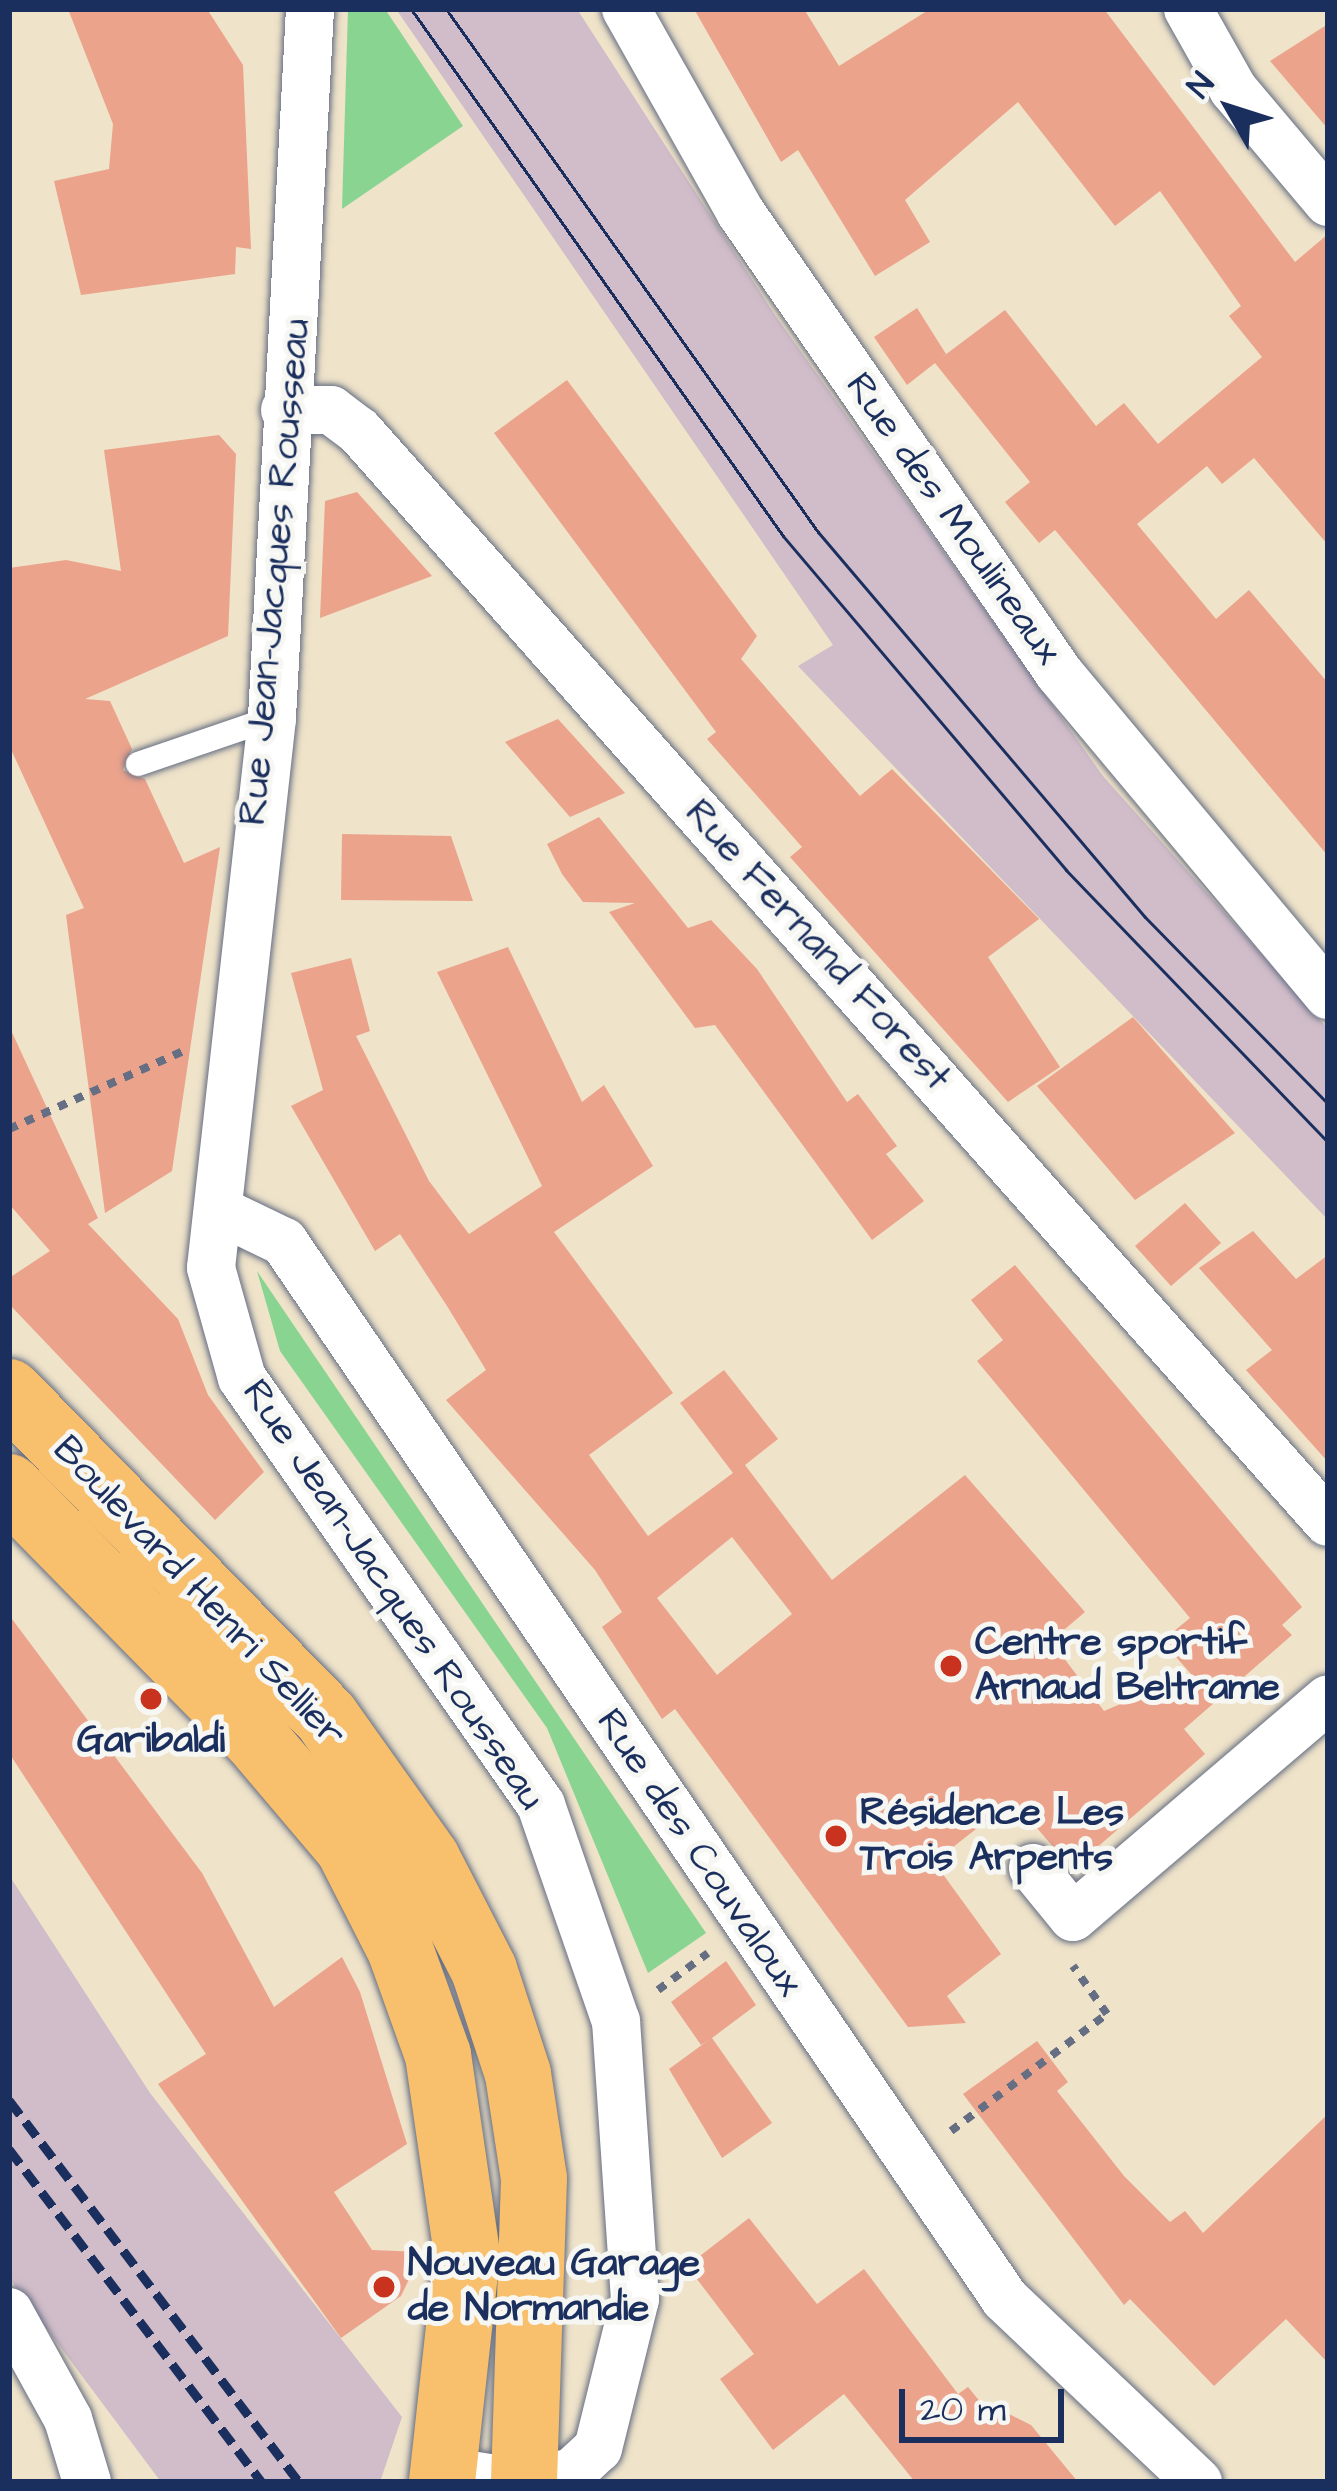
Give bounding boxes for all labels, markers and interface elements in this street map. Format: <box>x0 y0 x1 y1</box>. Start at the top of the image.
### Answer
north arrow <box>1169 48 1289 168</box>
text: N <box>1177 63 1225 108</box>
street label: Rue Jean-Jacques Rousseau <box>231 317 321 827</box>
street label: Rue des Moulineaux <box>835 364 1071 674</box>
street label: Rue Fernand Forest <box>674 791 960 1101</box>
street label: Rue Jean-Jacques Rousseau <box>231 1371 555 1819</box>
street label: Boulevard Henri Sellier <box>43 1427 355 1757</box>
place label: Centre sportif Arnaud Beltrame <box>975 1621 1280 1712</box>
marker: Centre sportif Arnaud Beltrame <box>938 1653 964 1679</box>
marker: Garibaldi <box>138 1686 164 1712</box>
street label: Rue des Couvaloux <box>586 1701 812 2005</box>
place label: Garibaldi <box>77 1718 225 1764</box>
place label: Résidence Les Trois Arpents <box>860 1791 1124 1882</box>
marker: Résidence Les Trois Arpents <box>823 1823 849 1849</box>
place label: Nouveau Garage de Normandie <box>408 2242 700 2333</box>
marker: Nouveau Garage de Normandie <box>371 2274 397 2300</box>
scale bar <box>905 2365 1070 2439</box>
text: 20 m <box>920 2384 1006 2435</box>

